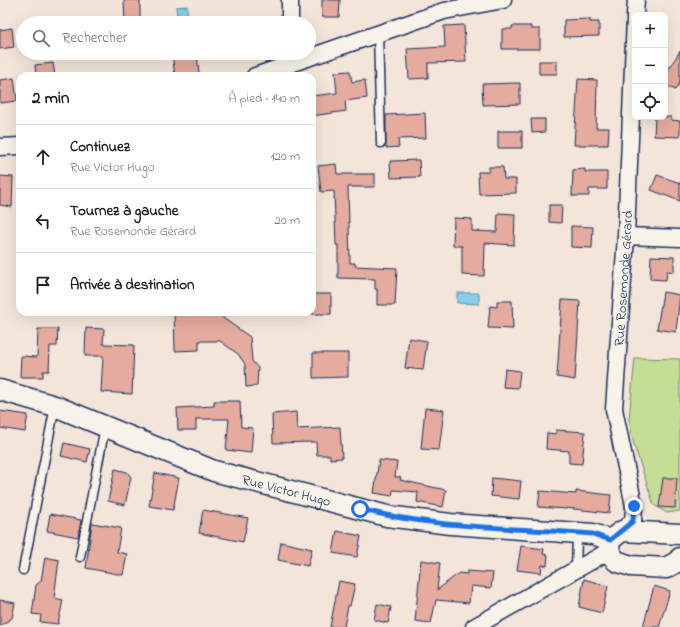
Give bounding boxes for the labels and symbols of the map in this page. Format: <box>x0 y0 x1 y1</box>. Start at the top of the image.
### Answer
street label: Rue Rosemonde Gérard <box>609 210 639 347</box>
street label: Rue Victor Hugo <box>239 470 333 513</box>
route end <box>625 497 643 515</box>
route start <box>351 500 369 518</box>

